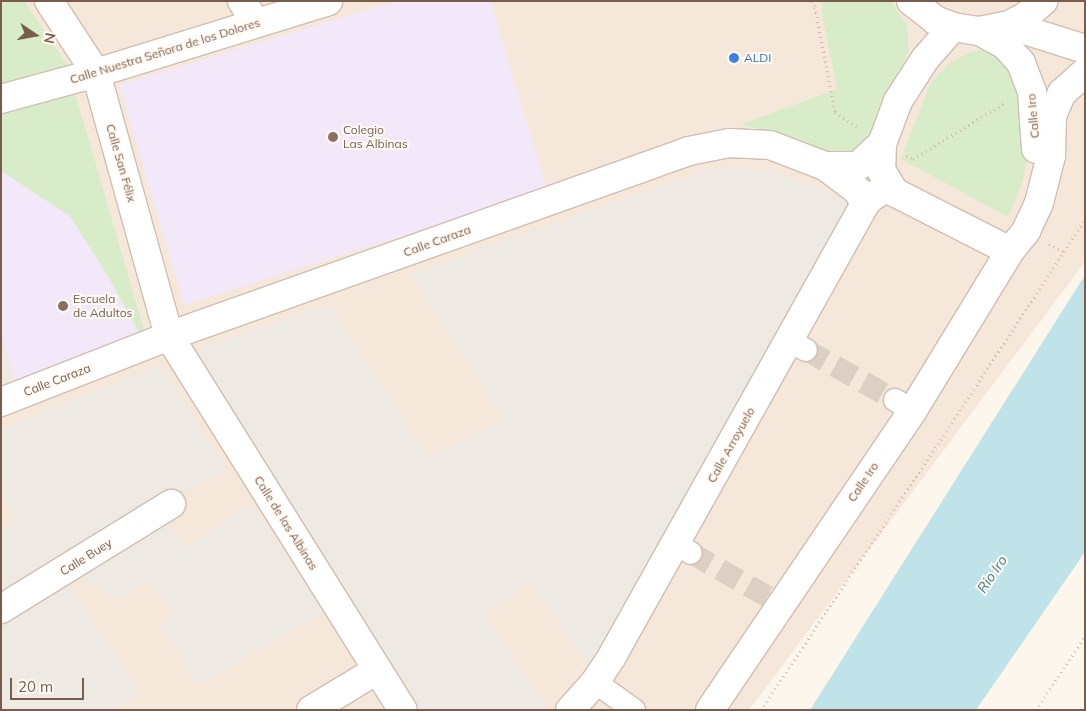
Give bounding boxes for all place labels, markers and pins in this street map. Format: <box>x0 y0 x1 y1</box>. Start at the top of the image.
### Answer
place label: ALDI <box>744 51 771 65</box>
marker: ALDI <box>728 52 740 64</box>
place label: Colegio Las Albinas <box>343 123 408 151</box>
marker: Colegio Las Albinas <box>327 131 339 143</box>
place label: Escuela de Adultos <box>73 292 133 320</box>
marker: Escuela de Adultos <box>57 300 69 312</box>

